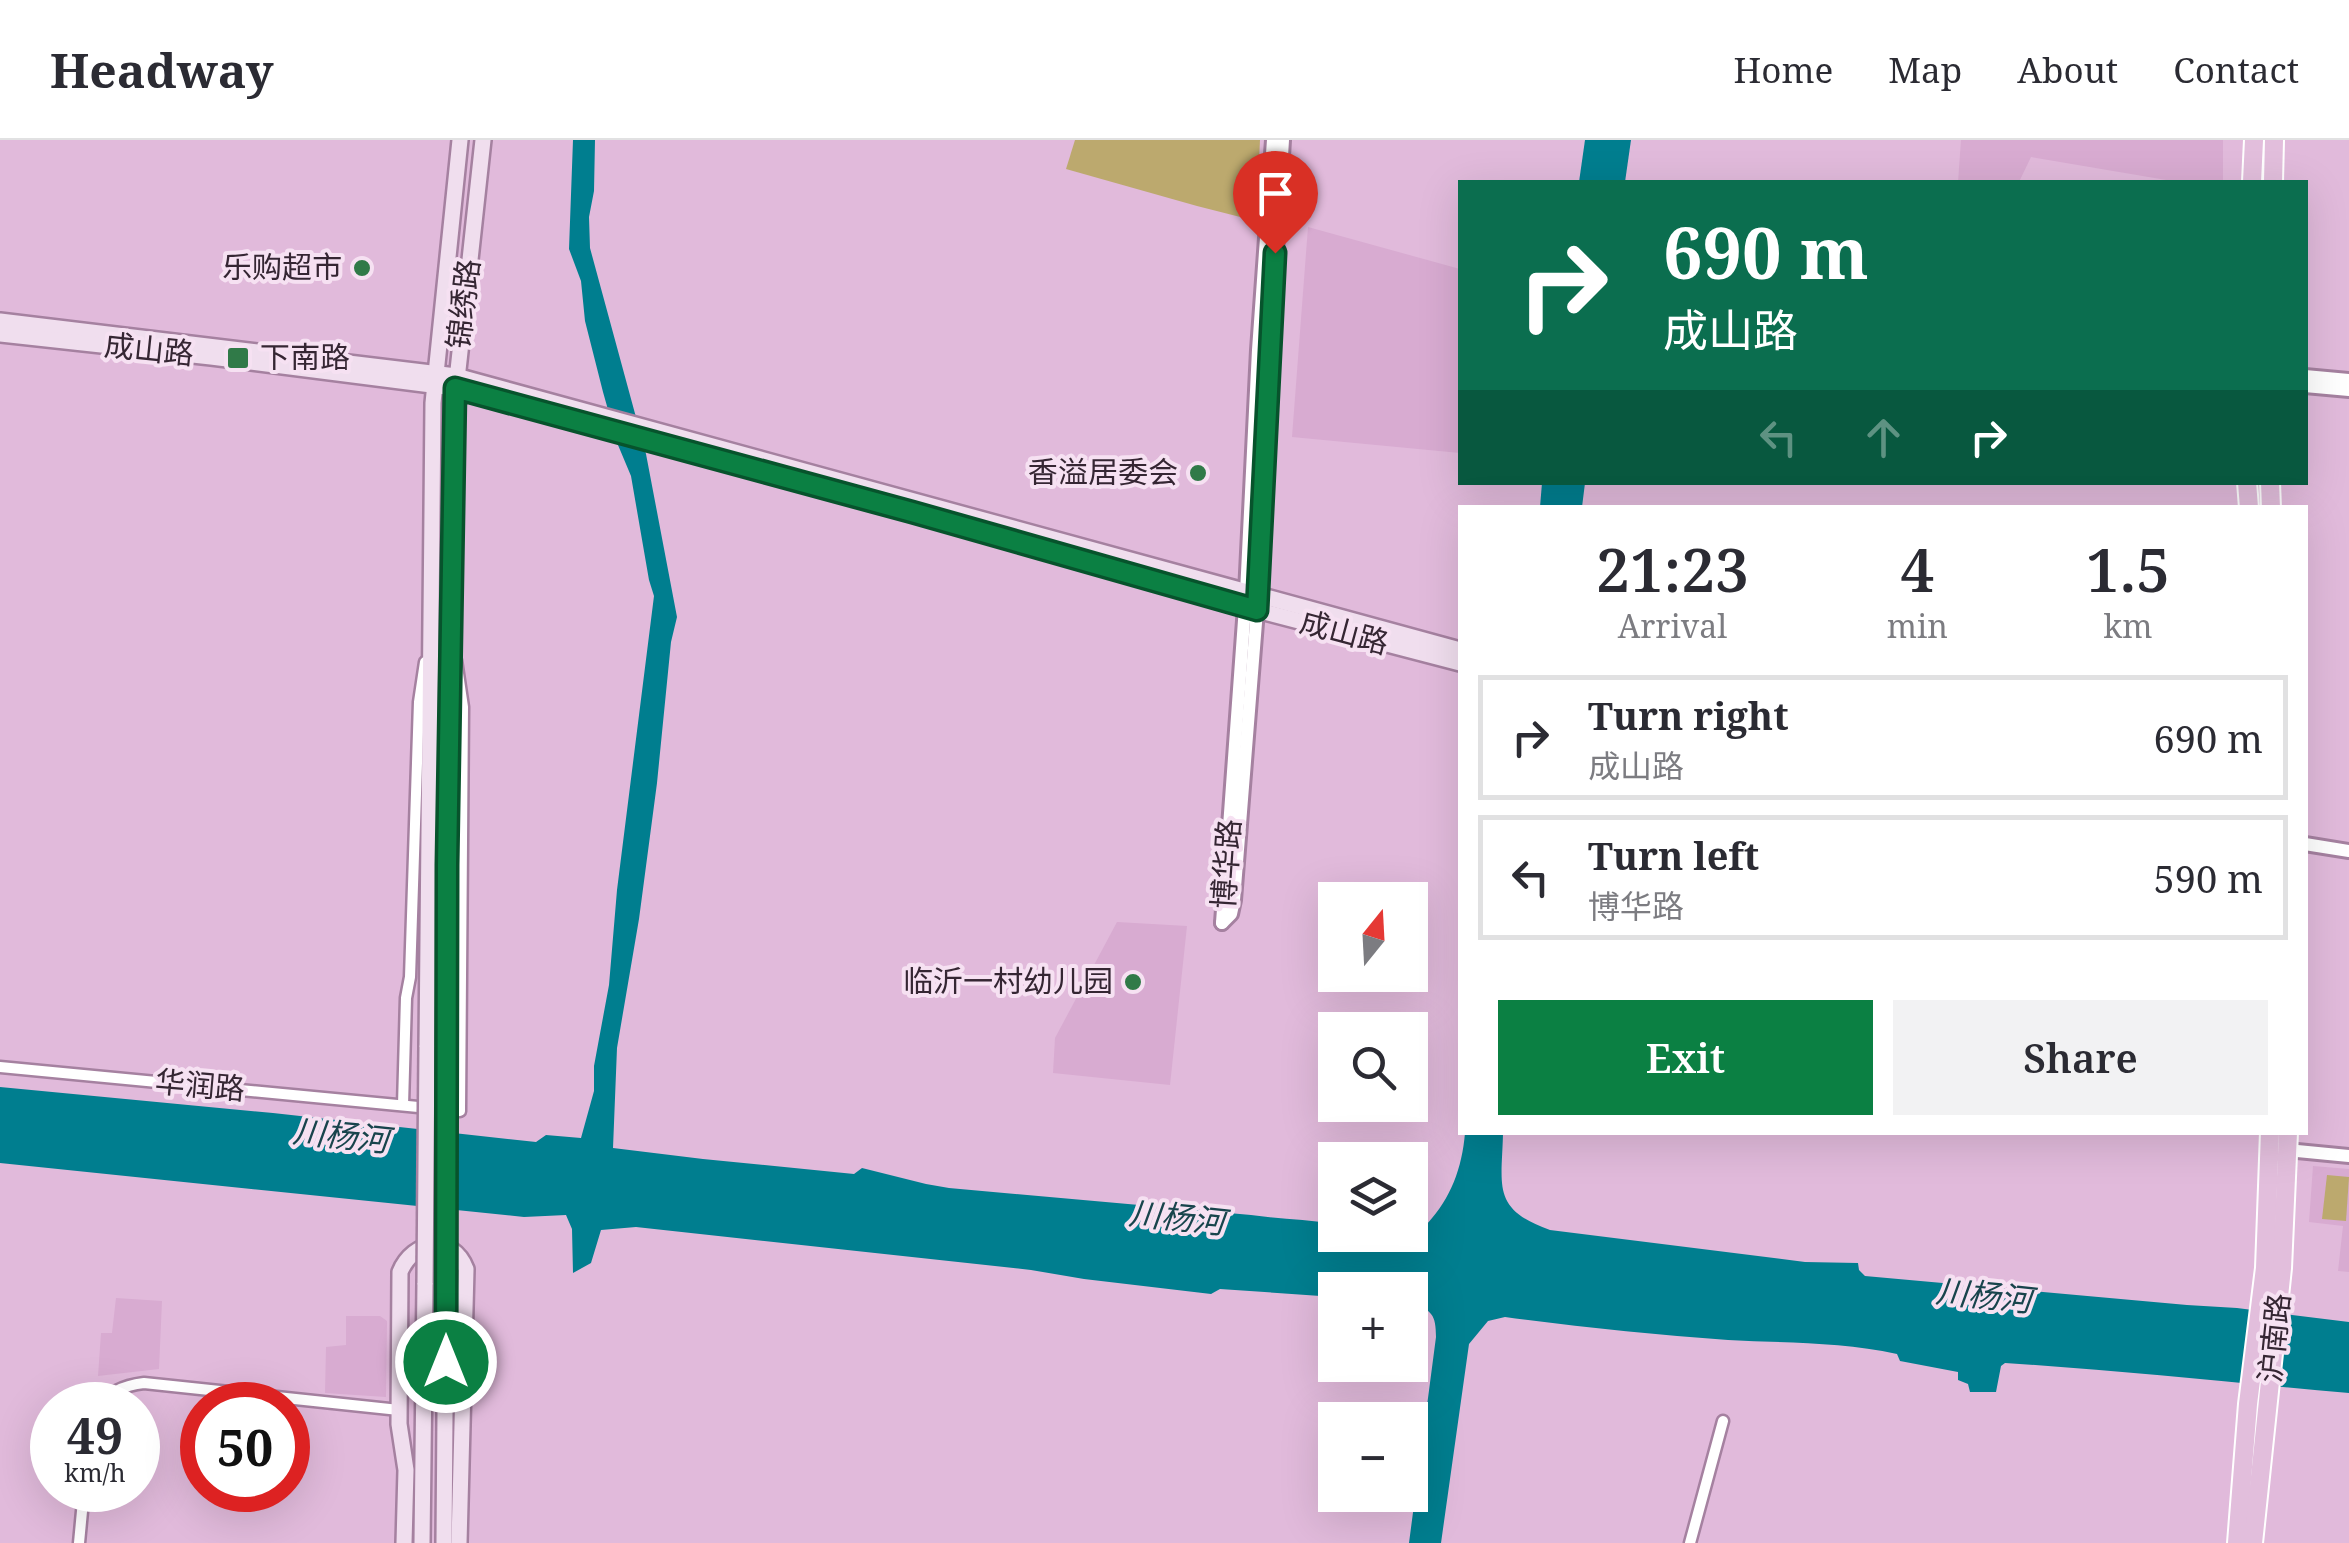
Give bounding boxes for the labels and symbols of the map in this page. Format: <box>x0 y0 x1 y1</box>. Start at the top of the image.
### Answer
pin <box>1233 151 1318 254</box>
place label: 乐购超市 <box>222 246 342 287</box>
marker: 乐购超市 <box>351 257 373 279</box>
street label: 锦绣路 <box>437 257 488 351</box>
street label: 成山路 <box>102 323 196 374</box>
place label: 下南路 <box>260 336 350 377</box>
marker: 下南路 <box>225 345 251 371</box>
place label: 香溢居委会 <box>1028 451 1178 492</box>
marker: 香溢居委会 <box>1187 462 1209 484</box>
street label: 成山路 <box>1296 600 1393 663</box>
street label: 博华路 <box>1202 818 1249 910</box>
north arrow <box>1318 882 1428 992</box>
place label: 临沂一村幼儿园 <box>903 960 1113 1001</box>
marker: 临沂一村幼儿园 <box>1122 971 1144 993</box>
street label: 华润路 <box>154 1060 247 1109</box>
water label: 川杨河 <box>291 1108 397 1162</box>
water label: 川杨河 <box>1127 1190 1233 1244</box>
water label: 川杨河 <box>1934 1268 2040 1322</box>
street label: 沪南路 <box>2248 1291 2299 1385</box>
position arrow <box>394 1310 498 1414</box>
speed limit sign: 50 <box>180 1382 310 1512</box>

